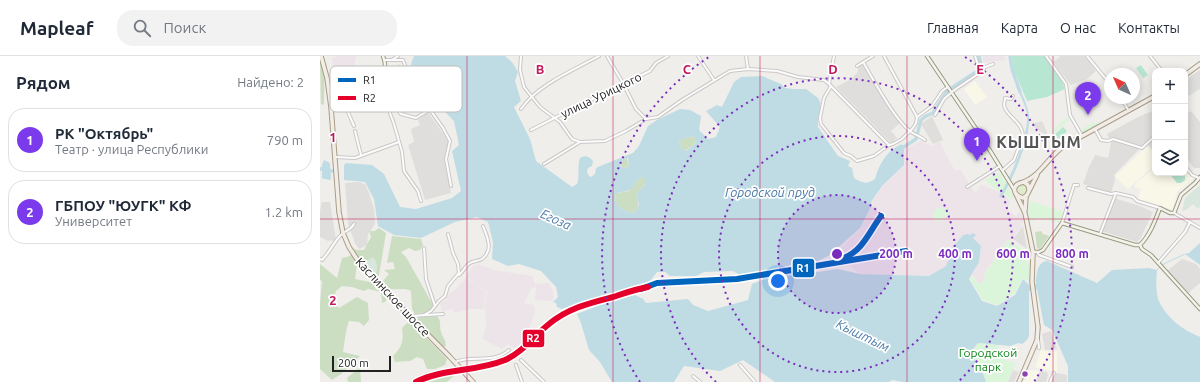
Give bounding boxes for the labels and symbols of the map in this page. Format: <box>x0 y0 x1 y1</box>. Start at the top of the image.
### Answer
text: B <box>536 62 545 76</box>
text: C <box>683 62 692 76</box>
text: D <box>828 62 838 76</box>
text: E <box>976 62 984 76</box>
legend <box>330 66 462 112</box>
north arrow <box>1104 68 1140 104</box>
street label: улица Урицкого <box>559 70 643 120</box>
text: R1 <box>363 74 376 86</box>
pin: 2 <box>1075 82 1101 115</box>
text: R2 <box>363 92 376 104</box>
pin: 1 <box>964 128 990 161</box>
text: 1 <box>329 130 337 144</box>
district label: КЫШТЫМ <box>996 133 1082 151</box>
water label: Городской пруд <box>725 185 815 199</box>
water label: Егоза <box>539 206 573 232</box>
centre of rings <box>830 247 844 261</box>
text: 200 m <box>879 247 913 260</box>
text: 400 m <box>938 247 972 260</box>
text: 600 m <box>996 247 1030 260</box>
text: 800 m <box>1055 247 1089 260</box>
street label: Каслинское шоссе <box>353 255 433 339</box>
line badge: R1 <box>792 258 815 278</box>
text: R1 <box>796 262 810 274</box>
your location <box>768 271 788 291</box>
text: 2 <box>329 293 337 307</box>
water label: Кыштым <box>834 316 892 354</box>
line badge: R2 <box>522 329 545 348</box>
text: R2 <box>526 332 540 344</box>
park label: Городской парк <box>959 346 1017 373</box>
scale bar <box>332 354 391 373</box>
unlabelled marker <box>1020 369 1030 379</box>

